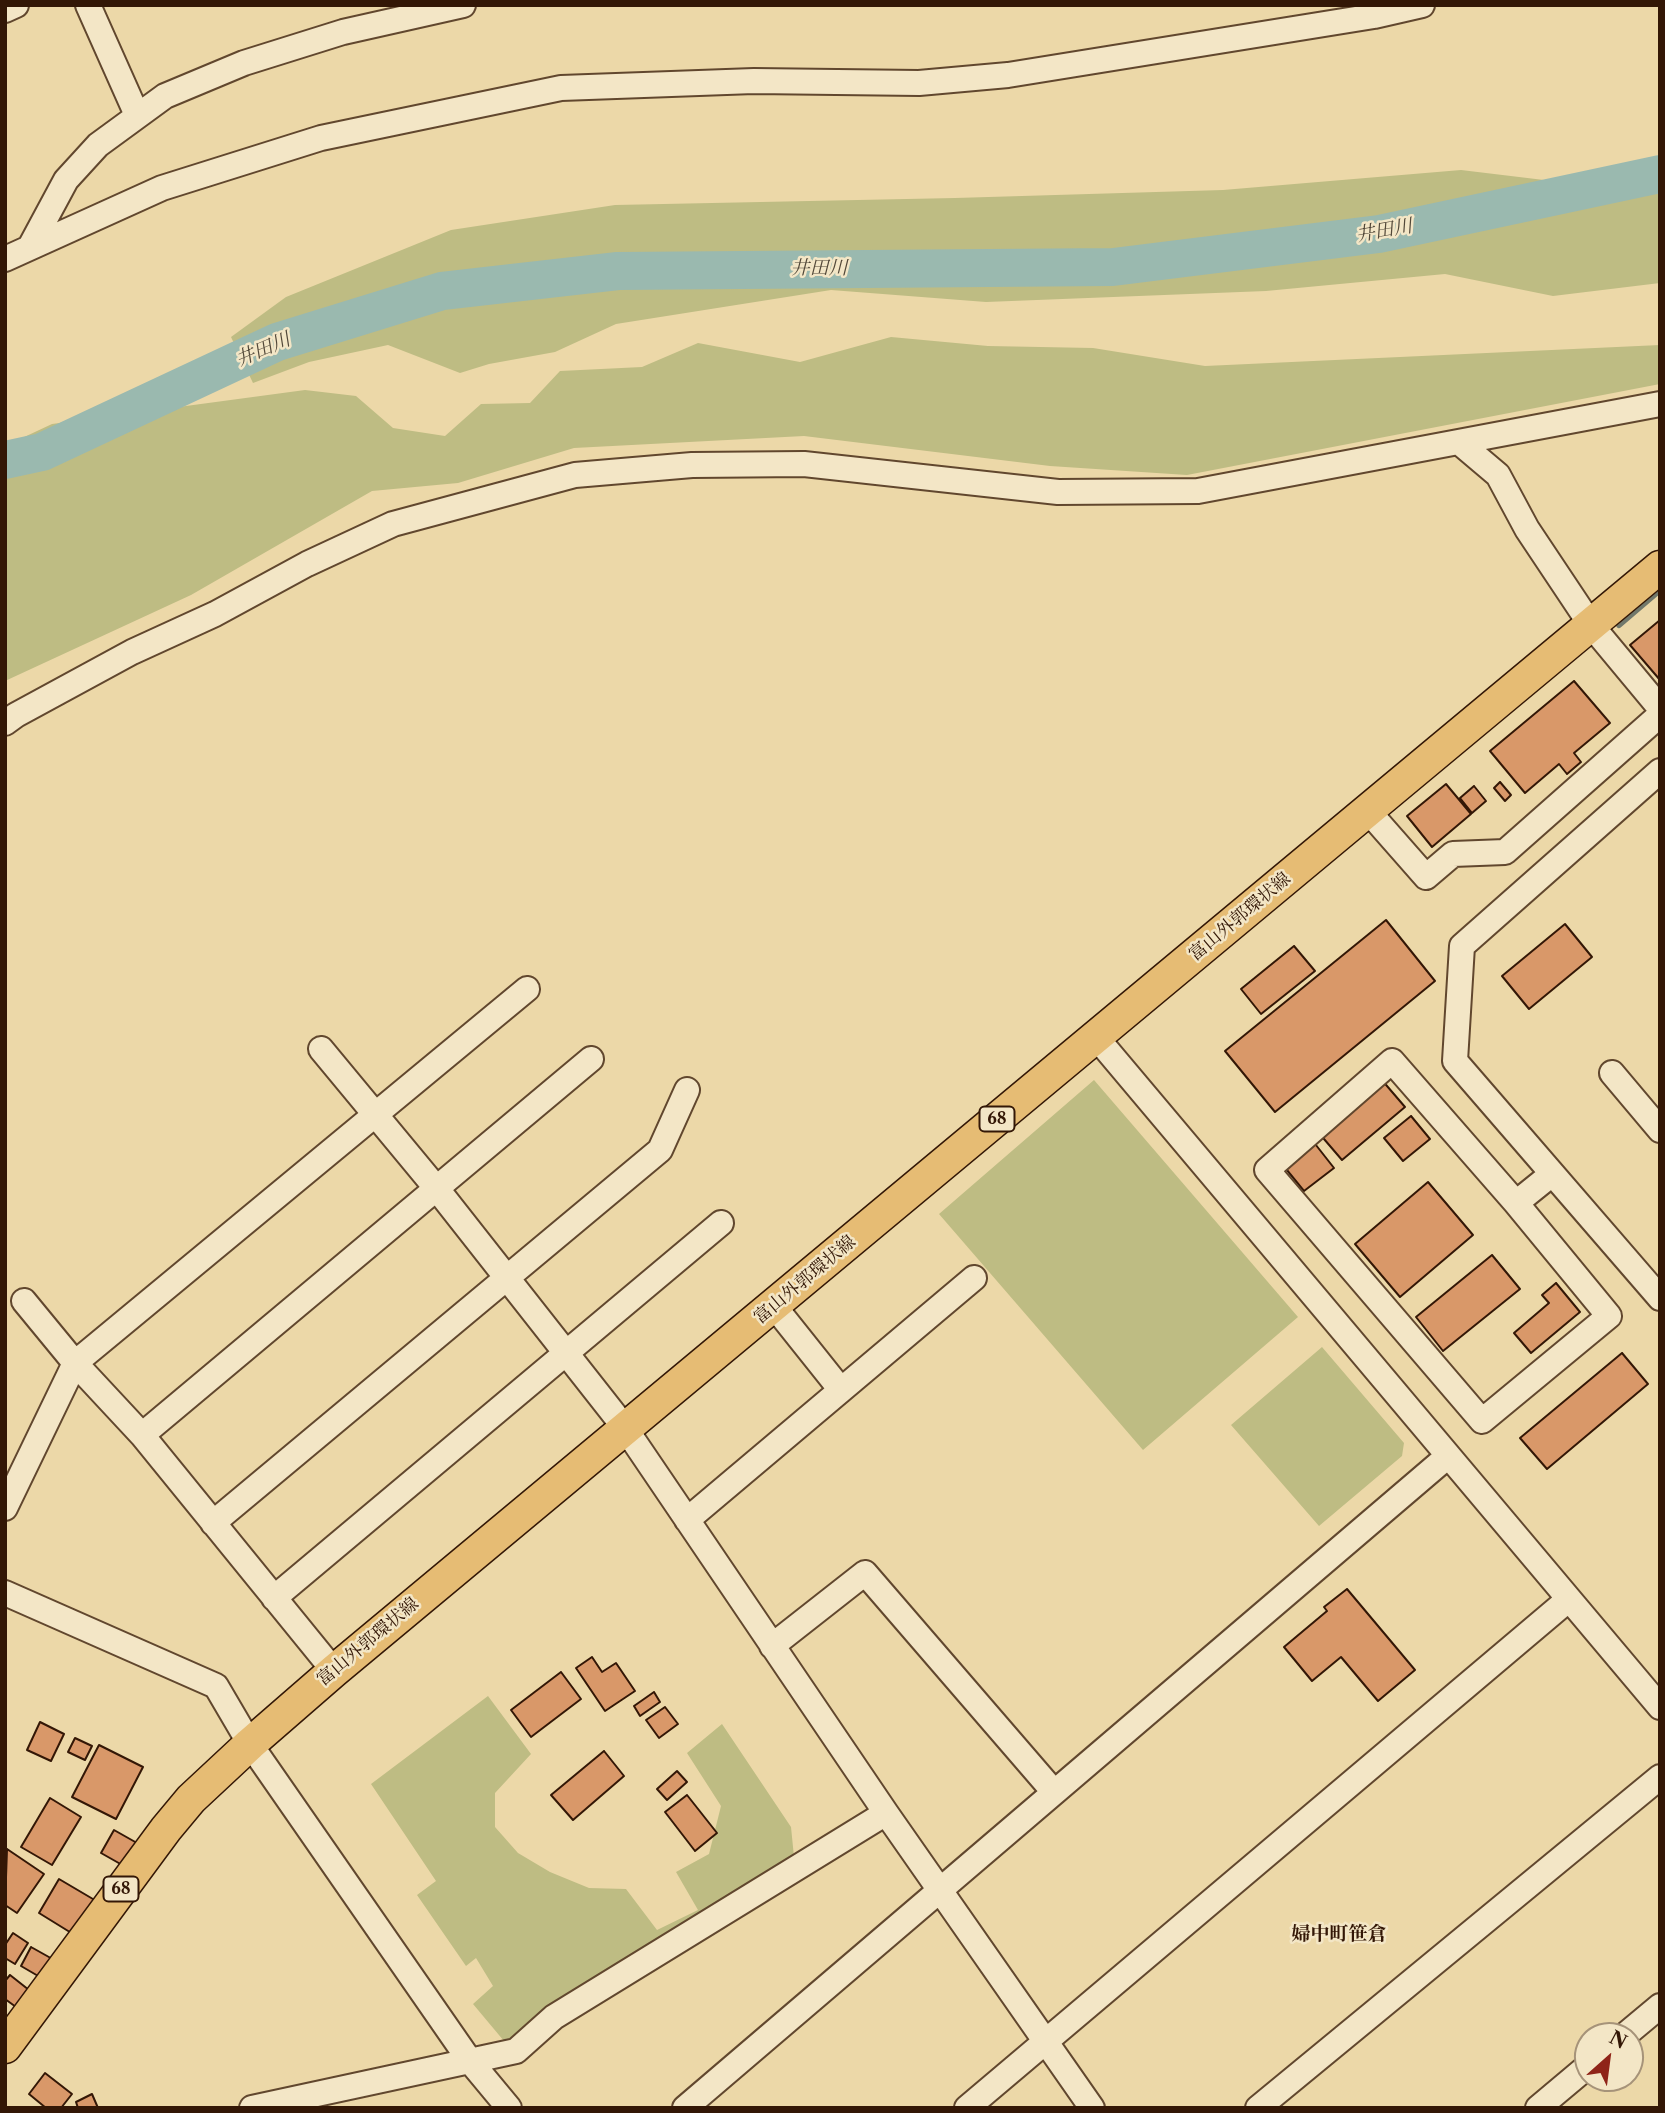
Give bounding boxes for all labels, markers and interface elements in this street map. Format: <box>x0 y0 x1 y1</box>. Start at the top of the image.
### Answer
water label: 井田川 <box>1354 215 1414 247</box>
water label: 井田川 <box>791 258 847 280</box>
water label: 井田川 <box>232 328 294 372</box>
street label: 富山外郭環状線 <box>1185 868 1295 966</box>
road number: 68 <box>979 1106 1014 1132</box>
street label: 富山外郭環状線 <box>750 1231 860 1329</box>
street label: 富山外郭環状線 <box>313 1593 423 1691</box>
road number: 68 <box>104 1876 138 1901</box>
district label: 婦中町笹倉 <box>1292 1924 1386 1946</box>
north arrow <box>1574 2022 1644 2092</box>
text: N <box>1605 2026 1631 2054</box>

